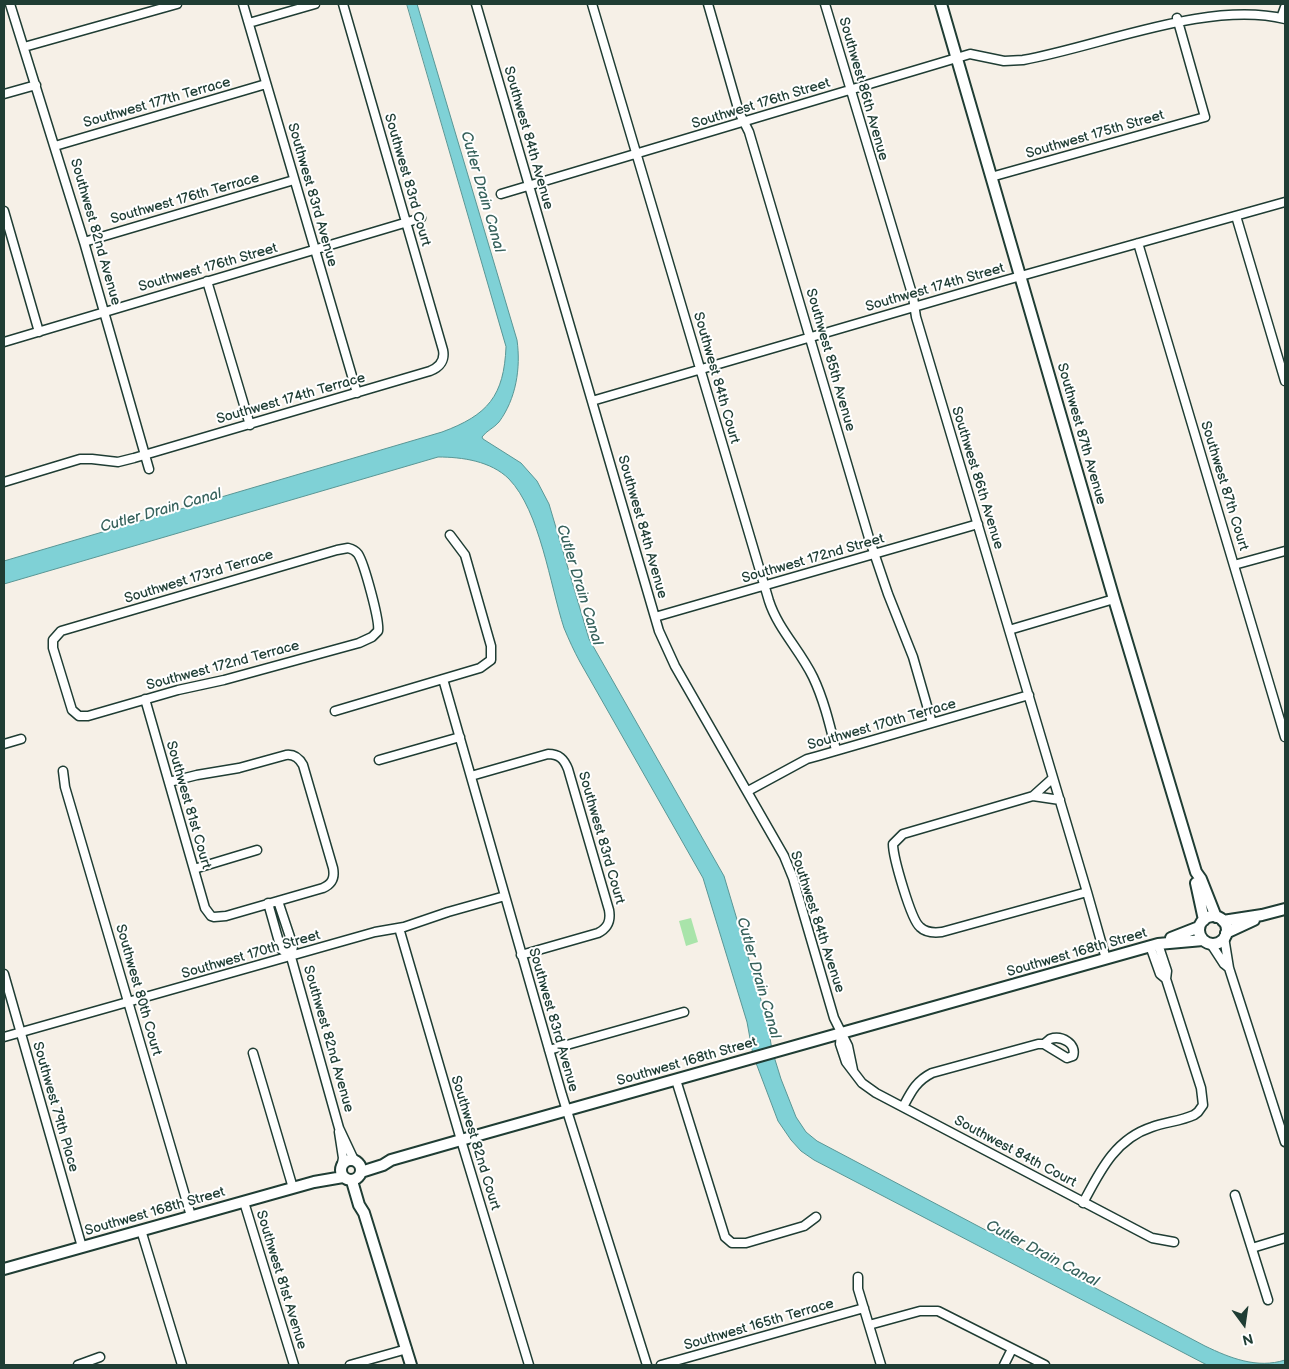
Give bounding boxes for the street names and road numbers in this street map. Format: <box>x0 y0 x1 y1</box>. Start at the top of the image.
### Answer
street label: Southwest 86th Avenue <box>835 15 891 163</box>
street label: Southwest 84th Avenue <box>500 64 556 212</box>
street label: Southwest 177th Terrace <box>81 74 233 132</box>
street label: Southwest 176th Street <box>690 75 832 133</box>
street label: Southwest 175th Street <box>1024 107 1166 163</box>
street label: Southwest 83rd Court <box>380 112 434 248</box>
street label: Southwest 83rd Avenue <box>283 121 341 269</box>
street label: Southwest 82nd Avenue <box>66 157 124 307</box>
street label: Southwest 176th Terrace <box>109 170 261 228</box>
street label: Southwest 176th Street <box>137 240 279 296</box>
street label: Southwest 174th Street <box>864 260 1006 316</box>
street label: Southwest 85th Avenue <box>802 287 858 433</box>
street label: Southwest 84th Court <box>689 310 743 446</box>
street label: Southwest 87th Avenue <box>1053 361 1109 507</box>
street label: Southwest 174th Terrace <box>215 370 367 428</box>
street label: Southwest 86th Avenue <box>947 405 1007 551</box>
street label: Southwest 87th Court <box>1196 419 1252 553</box>
street label: Southwest 84th Avenue <box>614 453 670 601</box>
street label: Southwest 172nd Street <box>740 531 886 587</box>
street label: Southwest 173rd Terrace <box>123 546 275 608</box>
street label: Southwest 172nd Terrace <box>145 637 301 695</box>
street label: Southwest 170th Terrace <box>806 696 958 754</box>
street label: Southwest 81st Court <box>162 739 214 871</box>
street label: Southwest 83rd Court <box>574 770 628 906</box>
street label: Southwest 84th Avenue <box>786 849 848 995</box>
street label: Southwest 80th Court <box>111 922 165 1058</box>
street label: Southwest 168th Street <box>1005 925 1149 981</box>
street label: Southwest 170th Street <box>180 927 322 983</box>
street label: Southwest 83rd Avenue <box>524 946 582 1094</box>
street label: Southwest 82nd Avenue <box>299 964 357 1114</box>
street label: Southwest 168th Street <box>615 1034 759 1090</box>
street label: Southwest 79th Place <box>28 1040 82 1174</box>
street label: Southwest 82nd Court <box>447 1074 503 1212</box>
street label: Southwest 84th Court <box>951 1113 1079 1191</box>
street label: Southwest 168th Street <box>83 1184 227 1240</box>
street label: Southwest 81st Avenue <box>252 1209 310 1351</box>
street label: Southwest 165th Terrace <box>682 1296 836 1354</box>

